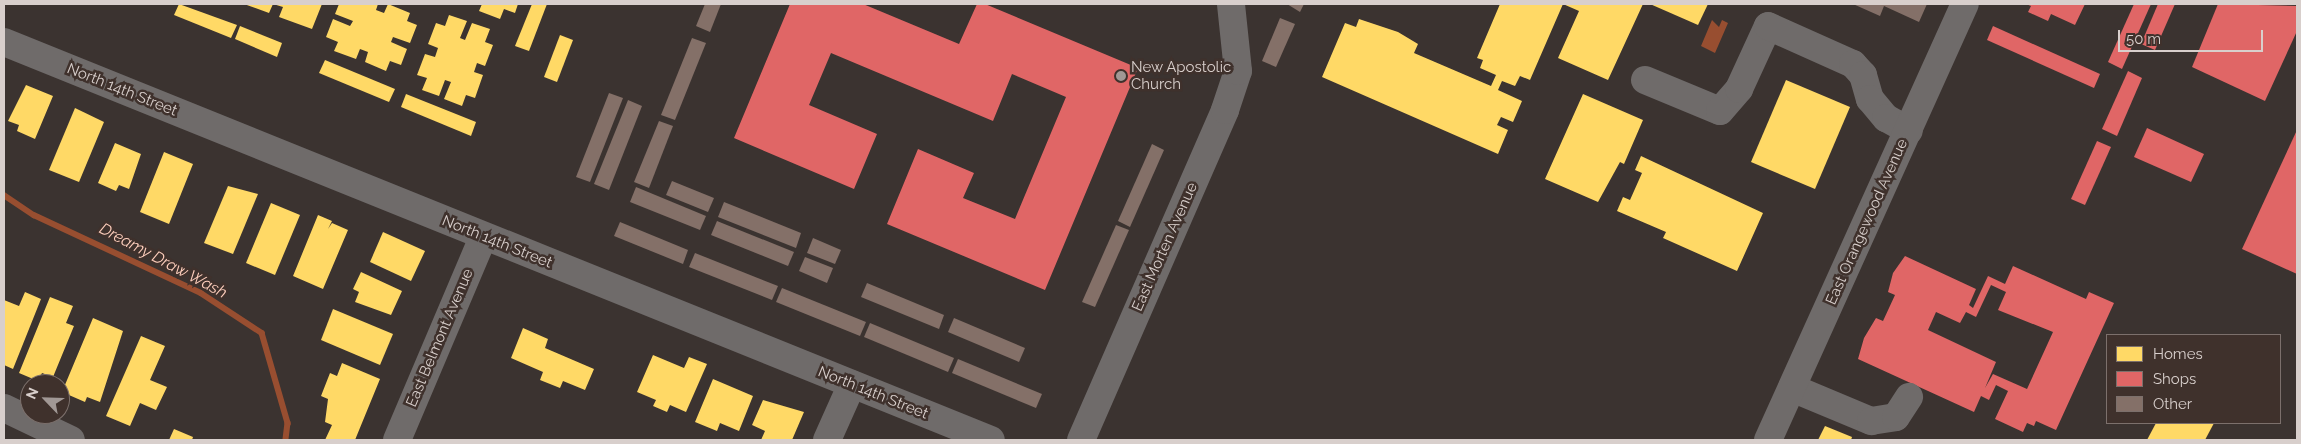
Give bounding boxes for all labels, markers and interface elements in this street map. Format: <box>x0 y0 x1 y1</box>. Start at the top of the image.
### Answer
scale bar <box>2121 20 2266 52</box>
text: 50 m <box>2126 30 2161 48</box>
place label: New Apostolic Church <box>1131 58 1232 93</box>
street label: North 14th Street <box>64 60 180 120</box>
marker: New Apostolic Church <box>1115 70 1127 82</box>
street label: East Orangewood Avenue <box>1822 136 1912 308</box>
street label: East Morten Avenue <box>1128 180 1202 314</box>
street label: North 14th Street <box>439 212 555 272</box>
water label: Dreamy Draw Wash <box>95 219 231 303</box>
street label: East Belmont Avenue <box>403 266 477 410</box>
legend <box>2106 334 2281 424</box>
text: Homes <box>2153 345 2203 363</box>
street label: North 14th Street <box>815 363 931 423</box>
text: Shops <box>2153 370 2196 388</box>
north arrow <box>20 374 70 424</box>
text: N <box>23 385 42 401</box>
text: Other <box>2153 395 2192 413</box>

